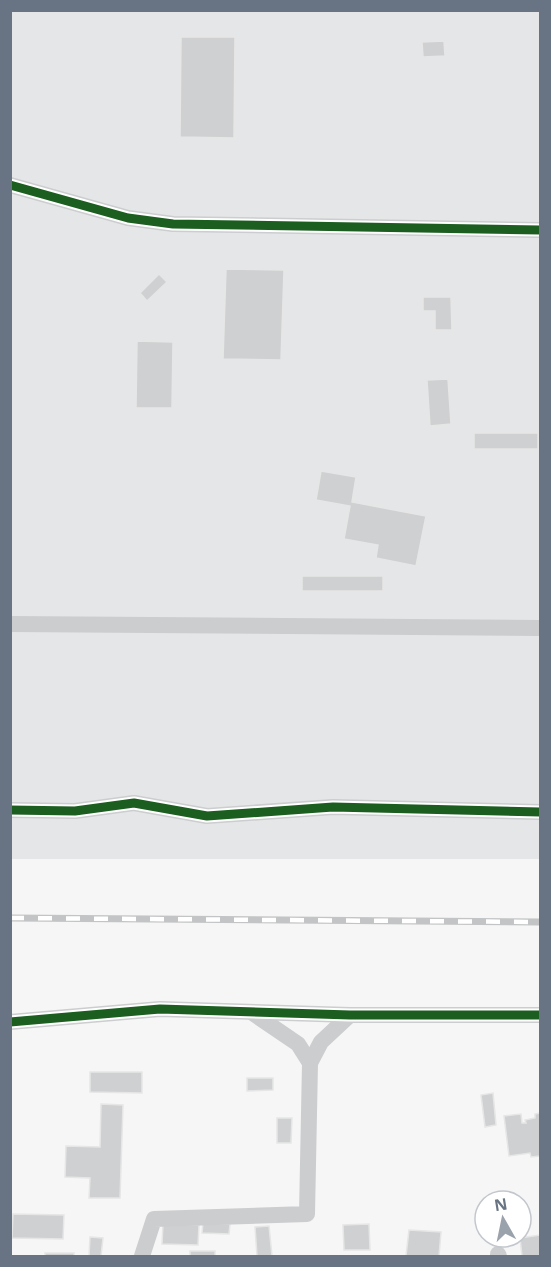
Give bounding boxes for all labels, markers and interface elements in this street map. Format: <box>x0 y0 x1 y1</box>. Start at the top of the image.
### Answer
north arrow <box>473 1189 533 1249</box>
text: N <box>493 1192 509 1216</box>

